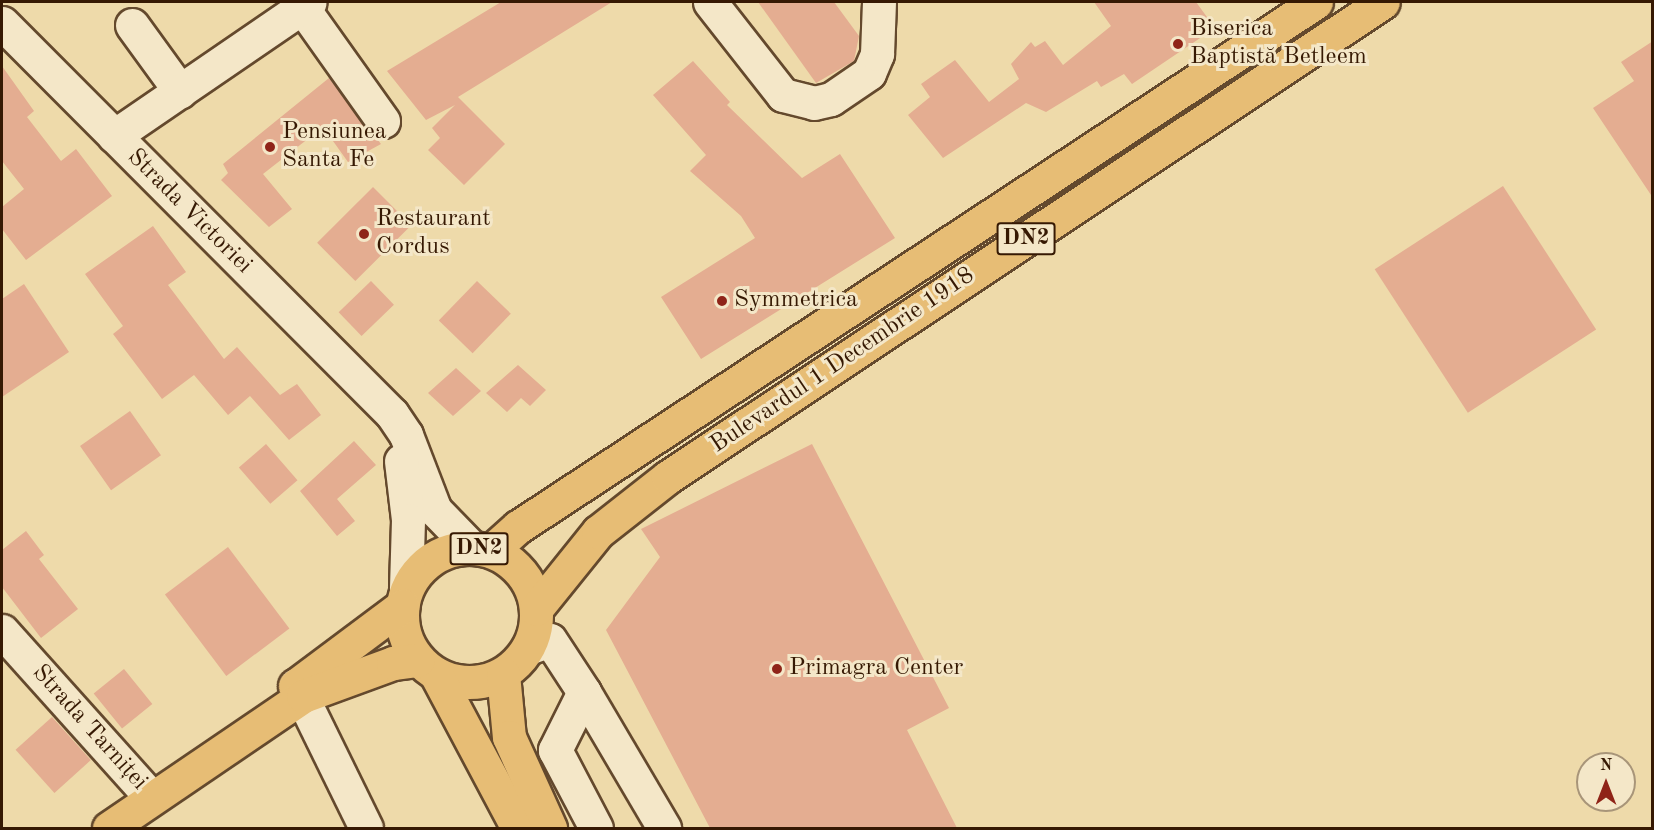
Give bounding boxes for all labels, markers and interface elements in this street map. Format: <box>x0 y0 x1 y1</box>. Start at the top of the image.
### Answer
place label: Biserica Baptistă Betleem <box>1190 16 1367 72</box>
marker: Biserica Baptistă Betleem <box>1171 37 1185 51</box>
place label: Pensiunea Santa Fe <box>282 119 387 175</box>
marker: Pensiunea Santa Fe <box>263 140 277 154</box>
street label: Strada Victoriei <box>121 144 257 280</box>
place label: Restaurant Cordus <box>376 206 491 262</box>
road number: DN2 <box>996 220 1056 258</box>
marker: Restaurant Cordus <box>357 227 371 241</box>
street label: Bulevardul 1 Decembrie 1918 <box>706 262 980 460</box>
place label: Symmetrica <box>734 287 858 315</box>
marker: Symmetrica <box>715 294 729 308</box>
road number: DN2 <box>449 530 509 568</box>
place label: Primagra Center <box>789 655 963 683</box>
street label: Strada Tarniței <box>25 659 153 797</box>
marker: Primagra Center <box>770 662 784 676</box>
north arrow <box>1576 752 1636 812</box>
text: N <box>1600 758 1612 774</box>

